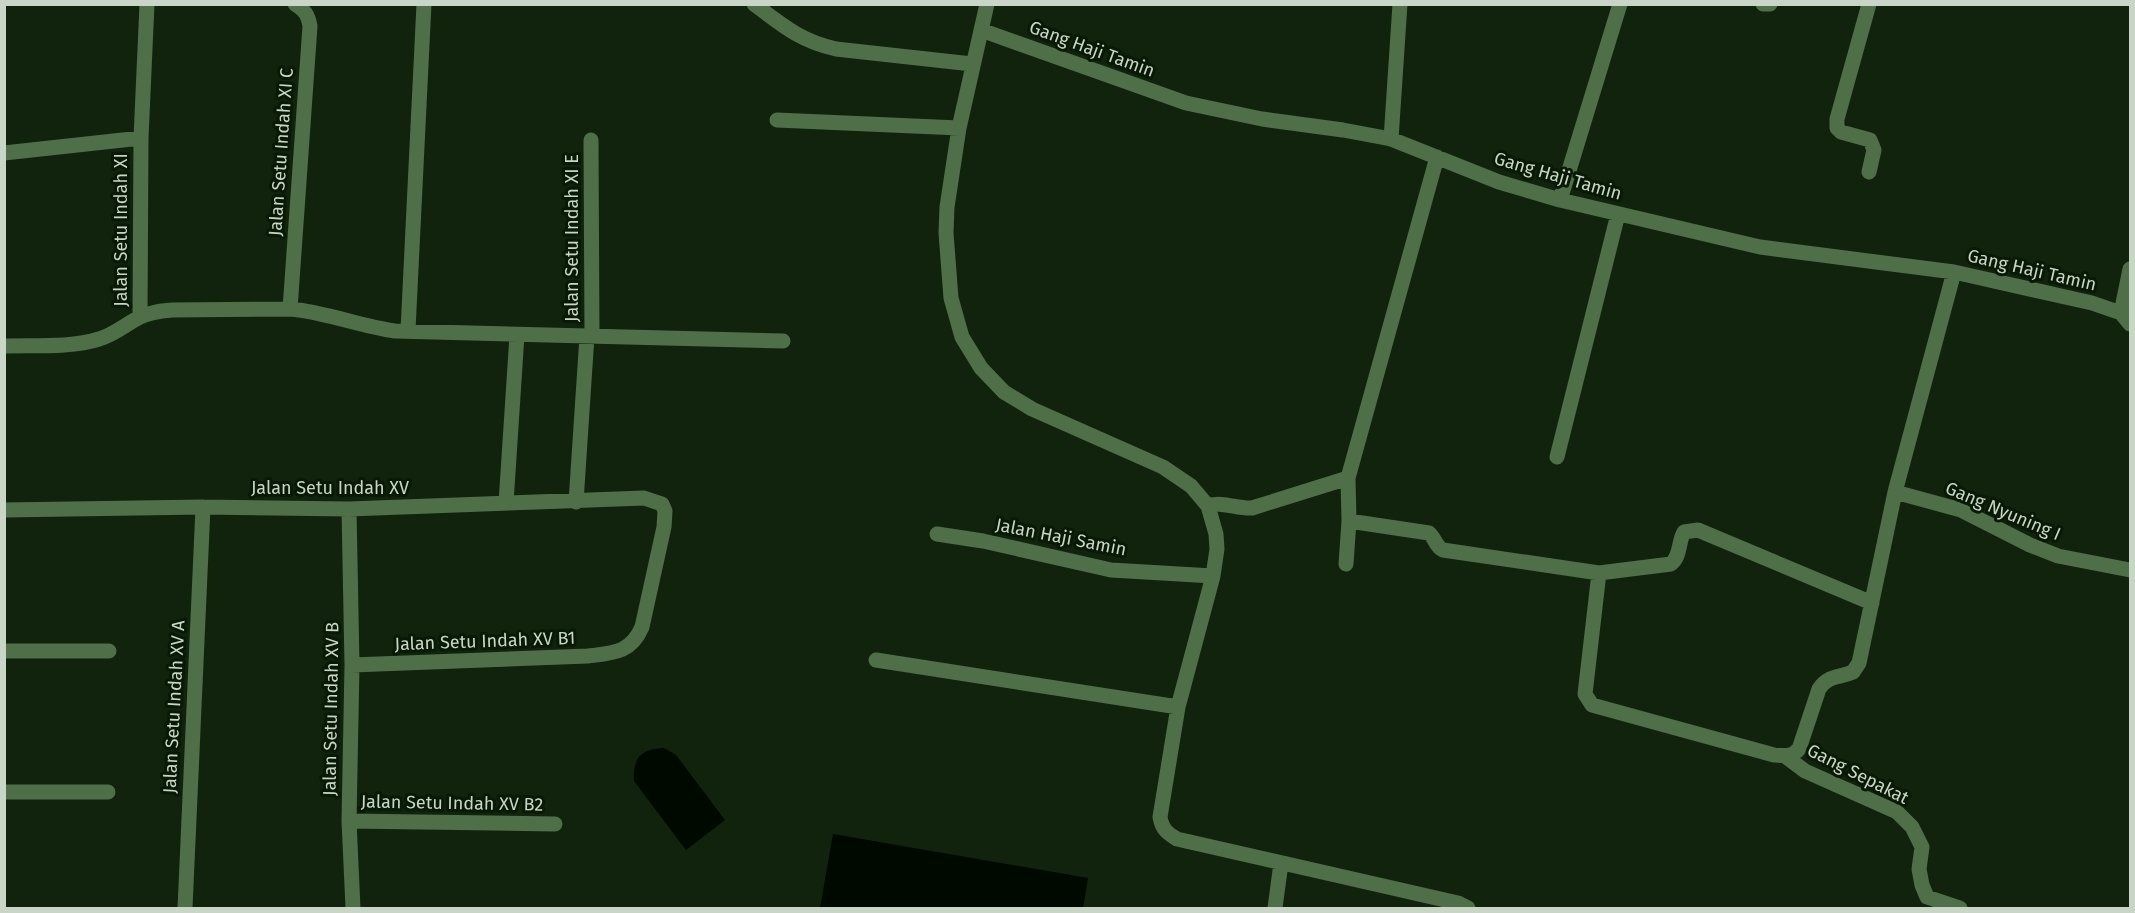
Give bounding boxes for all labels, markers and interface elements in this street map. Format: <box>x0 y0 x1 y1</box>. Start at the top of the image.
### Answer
street label: Gang Haji Tamin <box>1026 16 1158 82</box>
street label: Jalan Setu Indah XI C <box>264 67 298 237</box>
street label: Gang Haji Tamin <box>1492 147 1624 205</box>
street label: Jalan Setu Indah XI <box>110 153 132 307</box>
street label: Jalan Setu Indah XI E <box>561 154 583 322</box>
street label: Gang Haji Tamin <box>1965 244 2099 296</box>
street label: Jalan Setu Indah XV <box>251 477 409 499</box>
street label: Gang Nyuning I <box>1942 477 2064 545</box>
street label: Jalan Haji Samin <box>994 514 1128 560</box>
street label: Jalan Setu Indah XV A <box>158 619 190 794</box>
street label: Jalan Setu Indah XV B <box>318 622 344 796</box>
street label: Jalan Setu Indah XV B1 <box>394 627 576 655</box>
street label: Gang Sepakat <box>1804 739 1913 809</box>
street label: Jalan Setu Indah XV B2 <box>361 790 544 816</box>

